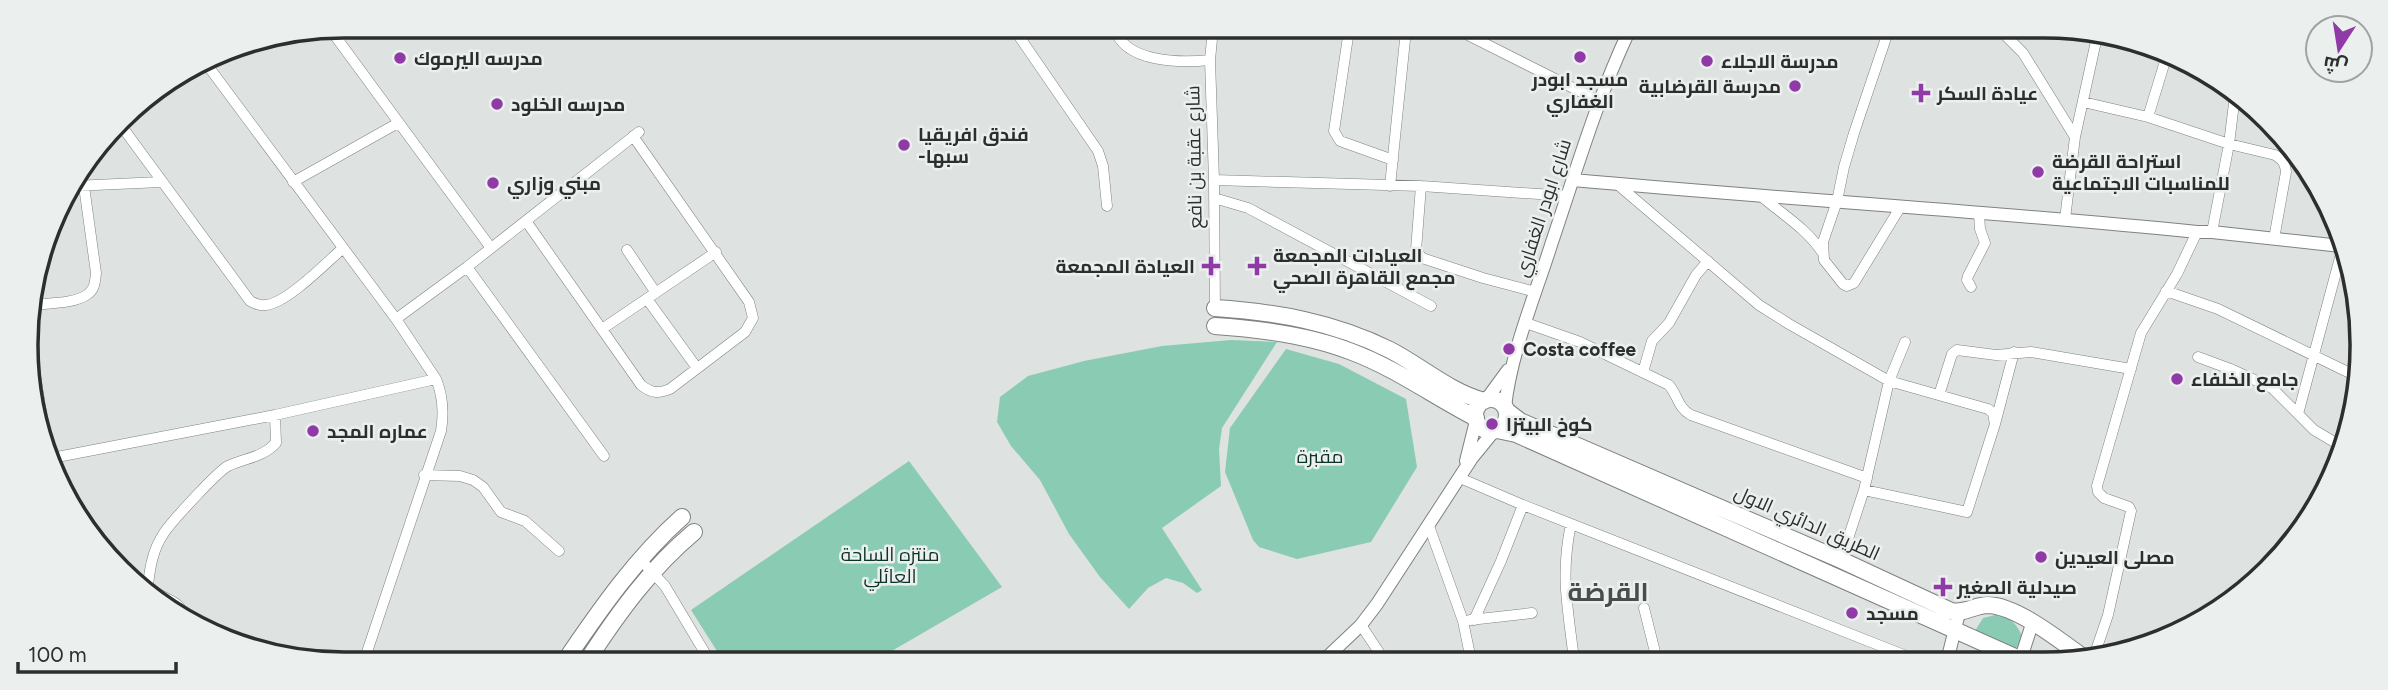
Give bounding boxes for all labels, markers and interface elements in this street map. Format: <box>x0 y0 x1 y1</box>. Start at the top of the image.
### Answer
north arrow <box>2304 14 2374 84</box>
place label: مدرسه اليرموك <box>414 47 543 70</box>
marker: مسجد ابودر الغفاري <box>1572 49 1588 65</box>
marker: مدرسه اليرموك <box>392 50 408 66</box>
place label: مدرسة الاجلاء <box>1721 50 1839 73</box>
text: ش <box>2321 51 2350 79</box>
marker: مدرسة الاجلاء <box>1699 53 1715 69</box>
place label: مسجد ابودر الغفاري <box>1531 68 1628 117</box>
place label: مدرسة القرضابية <box>1639 75 1781 98</box>
marker: مدرسة القرضابية <box>1787 78 1803 94</box>
place label: عيادة السكر <box>1936 82 2038 105</box>
marker: عيادة السكر <box>1911 83 1931 103</box>
street label: شارع عقبة بن نافع <box>1181 85 1209 229</box>
place label: مدرسه الخلود <box>511 93 625 116</box>
marker: مدرسه الخلود <box>489 96 505 112</box>
place label: فندق افريقيا -سبها <box>918 123 1029 168</box>
street label: شارع ابودر الغفاري <box>1510 136 1579 281</box>
marker: فندق افريقيا -سبها <box>896 137 912 153</box>
place label: استراحة القرضة للمناسبات الاجتماعية <box>2052 150 2230 195</box>
marker: استراحة القرضة للمناسبات الاجتماعية <box>2030 164 2046 180</box>
place label: مبني وزاري <box>507 172 601 199</box>
marker: مبني وزاري <box>485 175 501 191</box>
place label: العيادات المجمعة مجمع القاهرة الصحي <box>1273 244 1456 293</box>
place label: العيادة المجمعة <box>1055 255 1195 278</box>
marker: العيادة المجمعة <box>1201 256 1221 276</box>
marker: العيادات المجمعة مجمع القاهرة الصحي <box>1247 256 1267 276</box>
place label: Costa coffee <box>1523 338 1636 361</box>
marker: Costa coffee <box>1501 341 1517 357</box>
place label: جامع الخلفاء <box>2191 368 2299 393</box>
marker: جامع الخلفاء <box>2169 371 2185 387</box>
place label: كوخ البيتزا <box>1506 413 1593 438</box>
marker: كوخ البيتزا <box>1484 416 1500 432</box>
place label: عماره المجد <box>327 420 428 443</box>
marker: عماره المجد <box>305 423 321 439</box>
park label: مقبرة <box>1297 445 1343 468</box>
street label: الطريق الدائري الاول <box>1729 481 1883 568</box>
park label: منتزه الساحة العائلي <box>841 543 939 591</box>
place label: مصلى العيدين <box>2055 546 2175 569</box>
marker: مصلى العيدين <box>2033 549 2049 565</box>
district label: القرضة <box>1567 576 1649 608</box>
place label: صيدلية الصغير <box>1956 576 2077 599</box>
marker: صيدلية الصغير <box>1935 579 1951 595</box>
place label: مسجد <box>1866 602 1919 625</box>
marker: مسجد <box>1844 605 1860 621</box>
scale bar <box>18 630 175 674</box>
text: 100 m <box>28 642 87 667</box>

